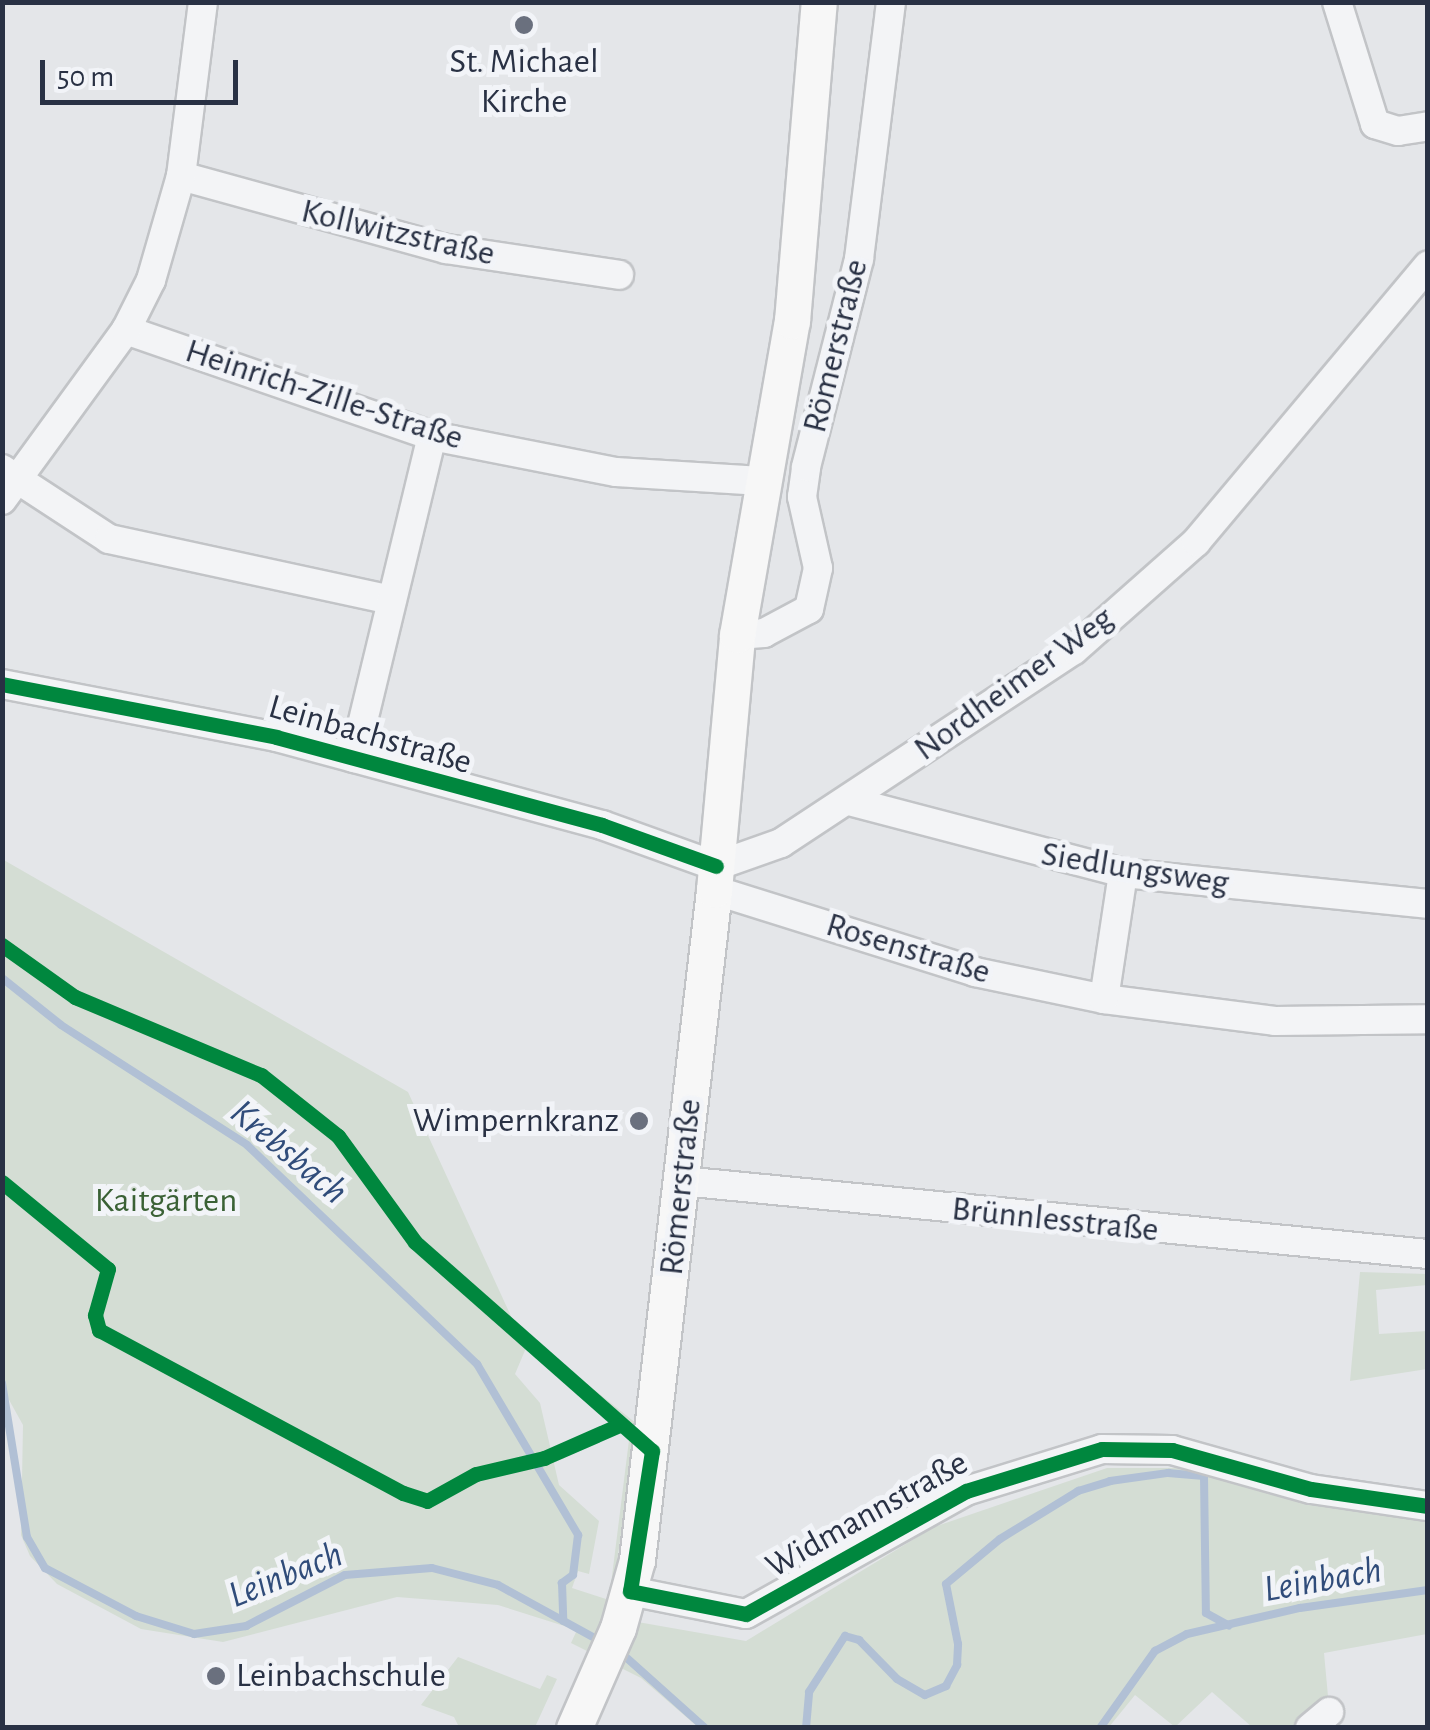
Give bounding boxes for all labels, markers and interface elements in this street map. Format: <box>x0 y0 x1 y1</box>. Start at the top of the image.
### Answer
marker: St. Michael Kirche <box>513 14 535 36</box>
scale bar <box>45 40 242 102</box>
place label: St. Michael Kirche <box>449 41 599 123</box>
text: 50 m <box>57 62 114 92</box>
street label: Kollwitzstraße <box>297 190 499 276</box>
street label: Römerstraße <box>794 255 878 437</box>
street label: Heinrich-Zille-Straße <box>180 330 468 460</box>
street label: Nordheimer Weg <box>906 598 1122 770</box>
street label: Leinbachstraße <box>264 686 476 784</box>
street label: Siedlungsweg <box>1038 833 1232 905</box>
street label: Rosenstraße <box>821 904 995 994</box>
water label: Krebsbach <box>220 1091 356 1215</box>
street label: Römerstraße <box>651 1097 711 1277</box>
place label: Wimpernkranz <box>413 1100 619 1142</box>
marker: Wimpernkranz <box>628 1110 650 1132</box>
park label: Kaitgärten <box>95 1180 237 1222</box>
street label: Brünnlesstraße <box>950 1188 1160 1252</box>
street label: Widmannstraße <box>759 1442 975 1588</box>
water label: Leinbach <box>222 1533 350 1619</box>
water label: Leinbach <box>1260 1548 1386 1614</box>
place label: Leinbachschule <box>236 1655 446 1697</box>
marker: Leinbachschule <box>205 1665 227 1687</box>

